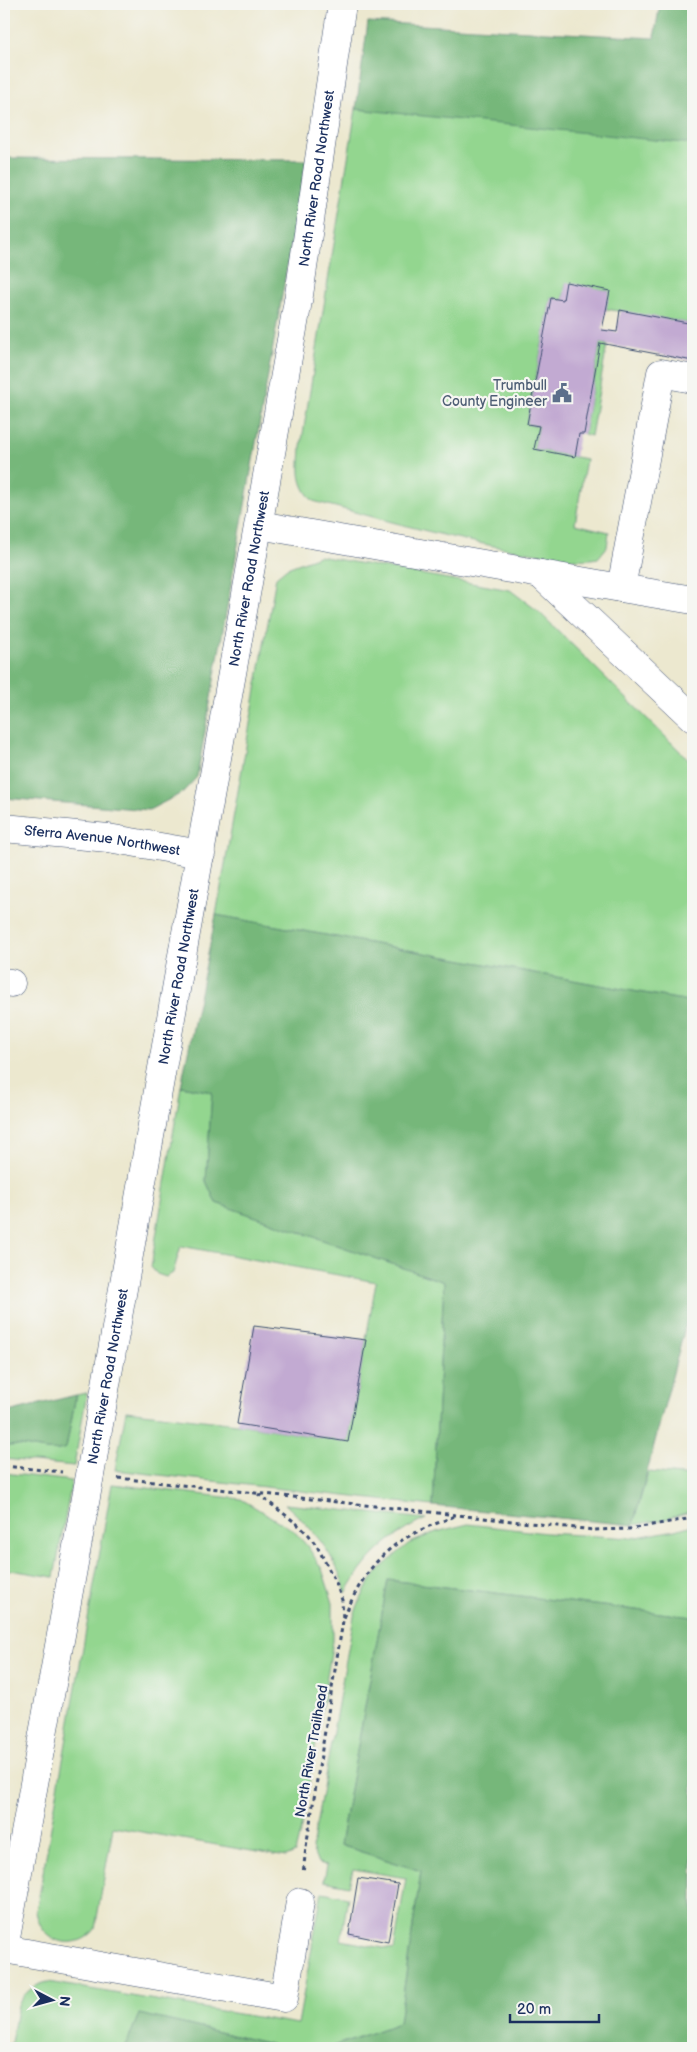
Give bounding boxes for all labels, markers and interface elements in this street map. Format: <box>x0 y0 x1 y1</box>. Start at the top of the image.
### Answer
street label: North River Road Northwest <box>295 88 338 268</box>
place label: Trumbull County Engineer <box>442 377 548 410</box>
public building icon: Trumbull County Engineer <box>551 382 573 404</box>
street label: North River Road Northwest <box>225 489 273 668</box>
street label: Sferra Avenue Northwest <box>23 822 182 859</box>
street label: North River Road Northwest <box>155 887 203 1066</box>
street label: North River Road Northwest <box>84 1286 132 1466</box>
street label: North River Trailhead <box>291 1683 332 1819</box>
north arrow <box>28 1974 78 2024</box>
scale bar <box>510 1992 598 2024</box>
text: N <box>55 1995 73 2007</box>
text: 20 m <box>517 2000 551 2019</box>

